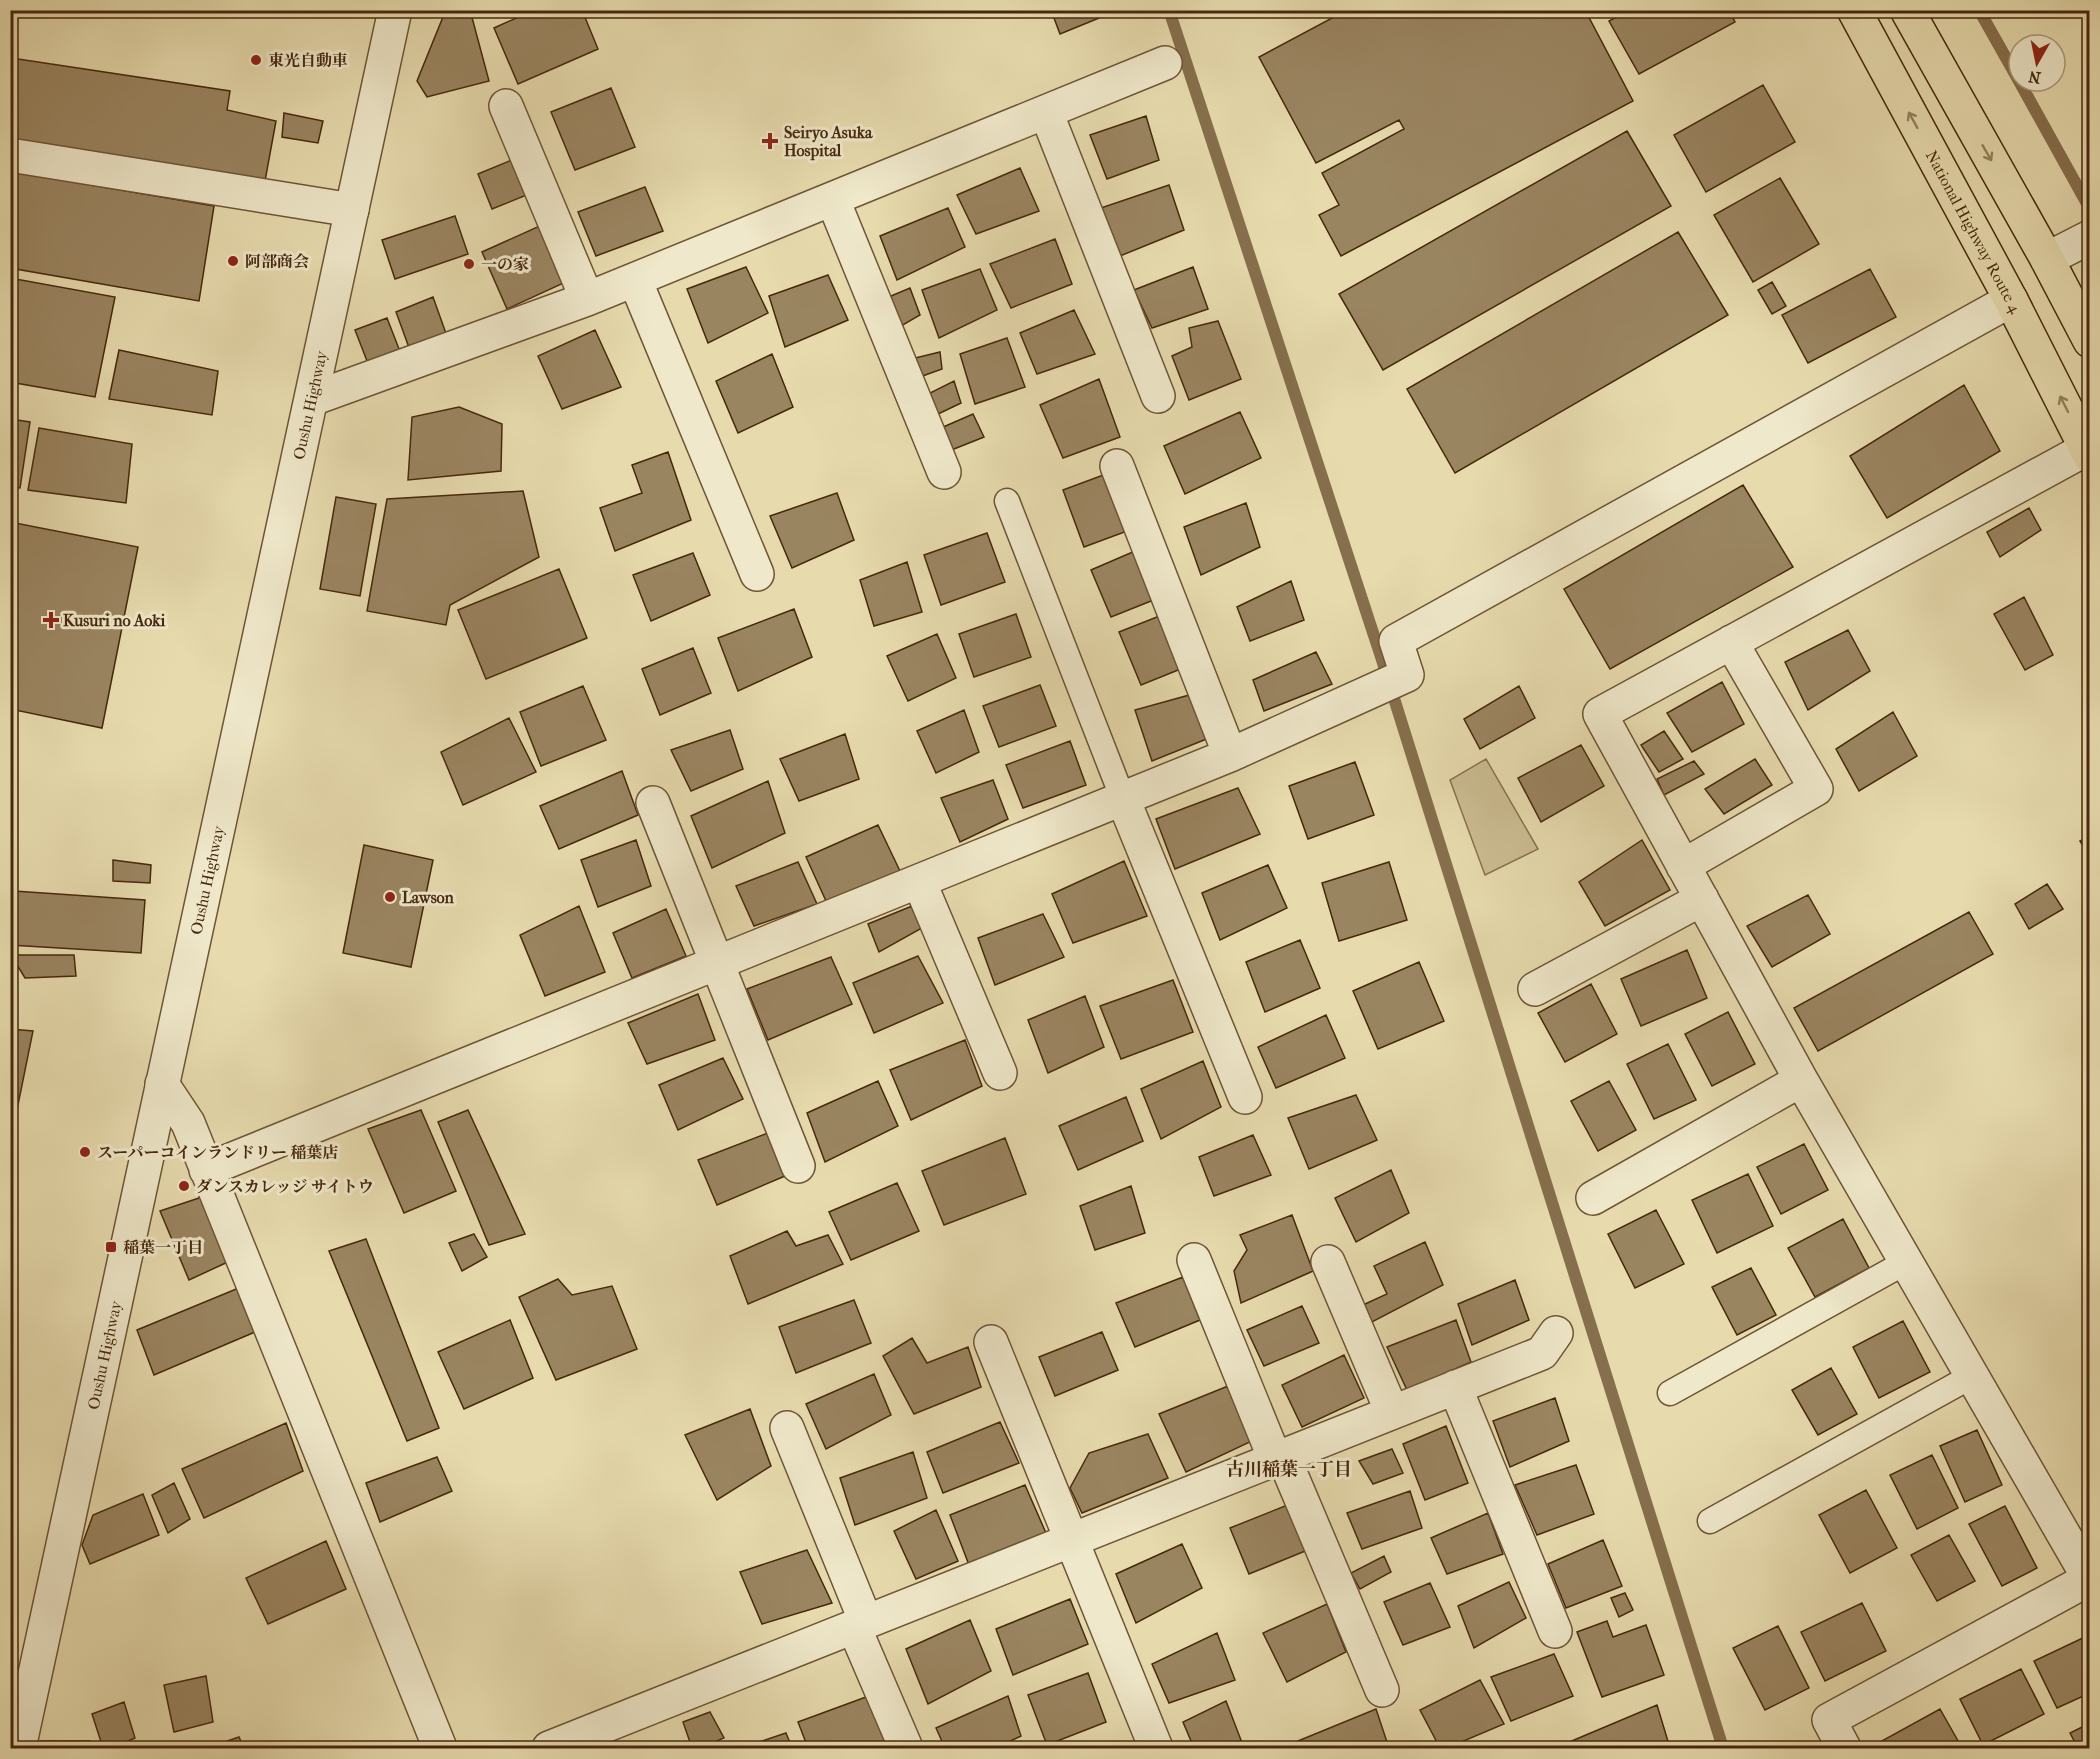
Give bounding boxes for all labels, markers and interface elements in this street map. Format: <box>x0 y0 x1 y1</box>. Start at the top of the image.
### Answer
north arrow <box>2007 33 2067 93</box>
place label: 東光自動車 <box>268 51 348 70</box>
marker: 東光自動車 <box>249 53 263 67</box>
text: N <box>2026 67 2042 88</box>
one-way arrow <box>1907 112 1919 129</box>
place label: Seiryo Asuka Hospital <box>784 123 873 161</box>
marker: Seiryo Asuka Hospital <box>761 132 779 150</box>
one-way arrow <box>1982 144 1994 161</box>
street label: National Highway Route 4 <box>1922 147 2025 317</box>
place label: 阿部商会 <box>245 252 309 271</box>
marker: 阿部商会 <box>226 254 240 268</box>
place label: 一の家 <box>481 255 529 274</box>
marker: 一の家 <box>462 257 476 271</box>
street label: Oushu Highway <box>289 349 331 461</box>
one-way arrow <box>2057 395 2069 413</box>
place label: Kusuri no Aoki <box>63 611 166 630</box>
marker: Kusuri no Aoki <box>44 613 58 627</box>
street label: Oushu Highway <box>186 824 228 936</box>
place label: Lawson <box>402 888 455 907</box>
marker: Lawson <box>383 890 397 904</box>
place label: スーパーコインランドリー 稲葉店 <box>97 1143 338 1162</box>
marker: スーパーコインランドリー 稲葉店 <box>78 1145 92 1159</box>
place label: ダンスカレッジ サイトウ <box>196 1177 374 1196</box>
marker: ダンスカレッジ サイトウ <box>177 1179 191 1193</box>
place label: 稲葉一丁目 <box>123 1238 203 1257</box>
marker: 稲葉一丁目 <box>104 1240 118 1254</box>
street label: Oushu Highway <box>83 1299 126 1411</box>
district label: 古川稲葉一丁目 <box>1226 1459 1352 1480</box>

